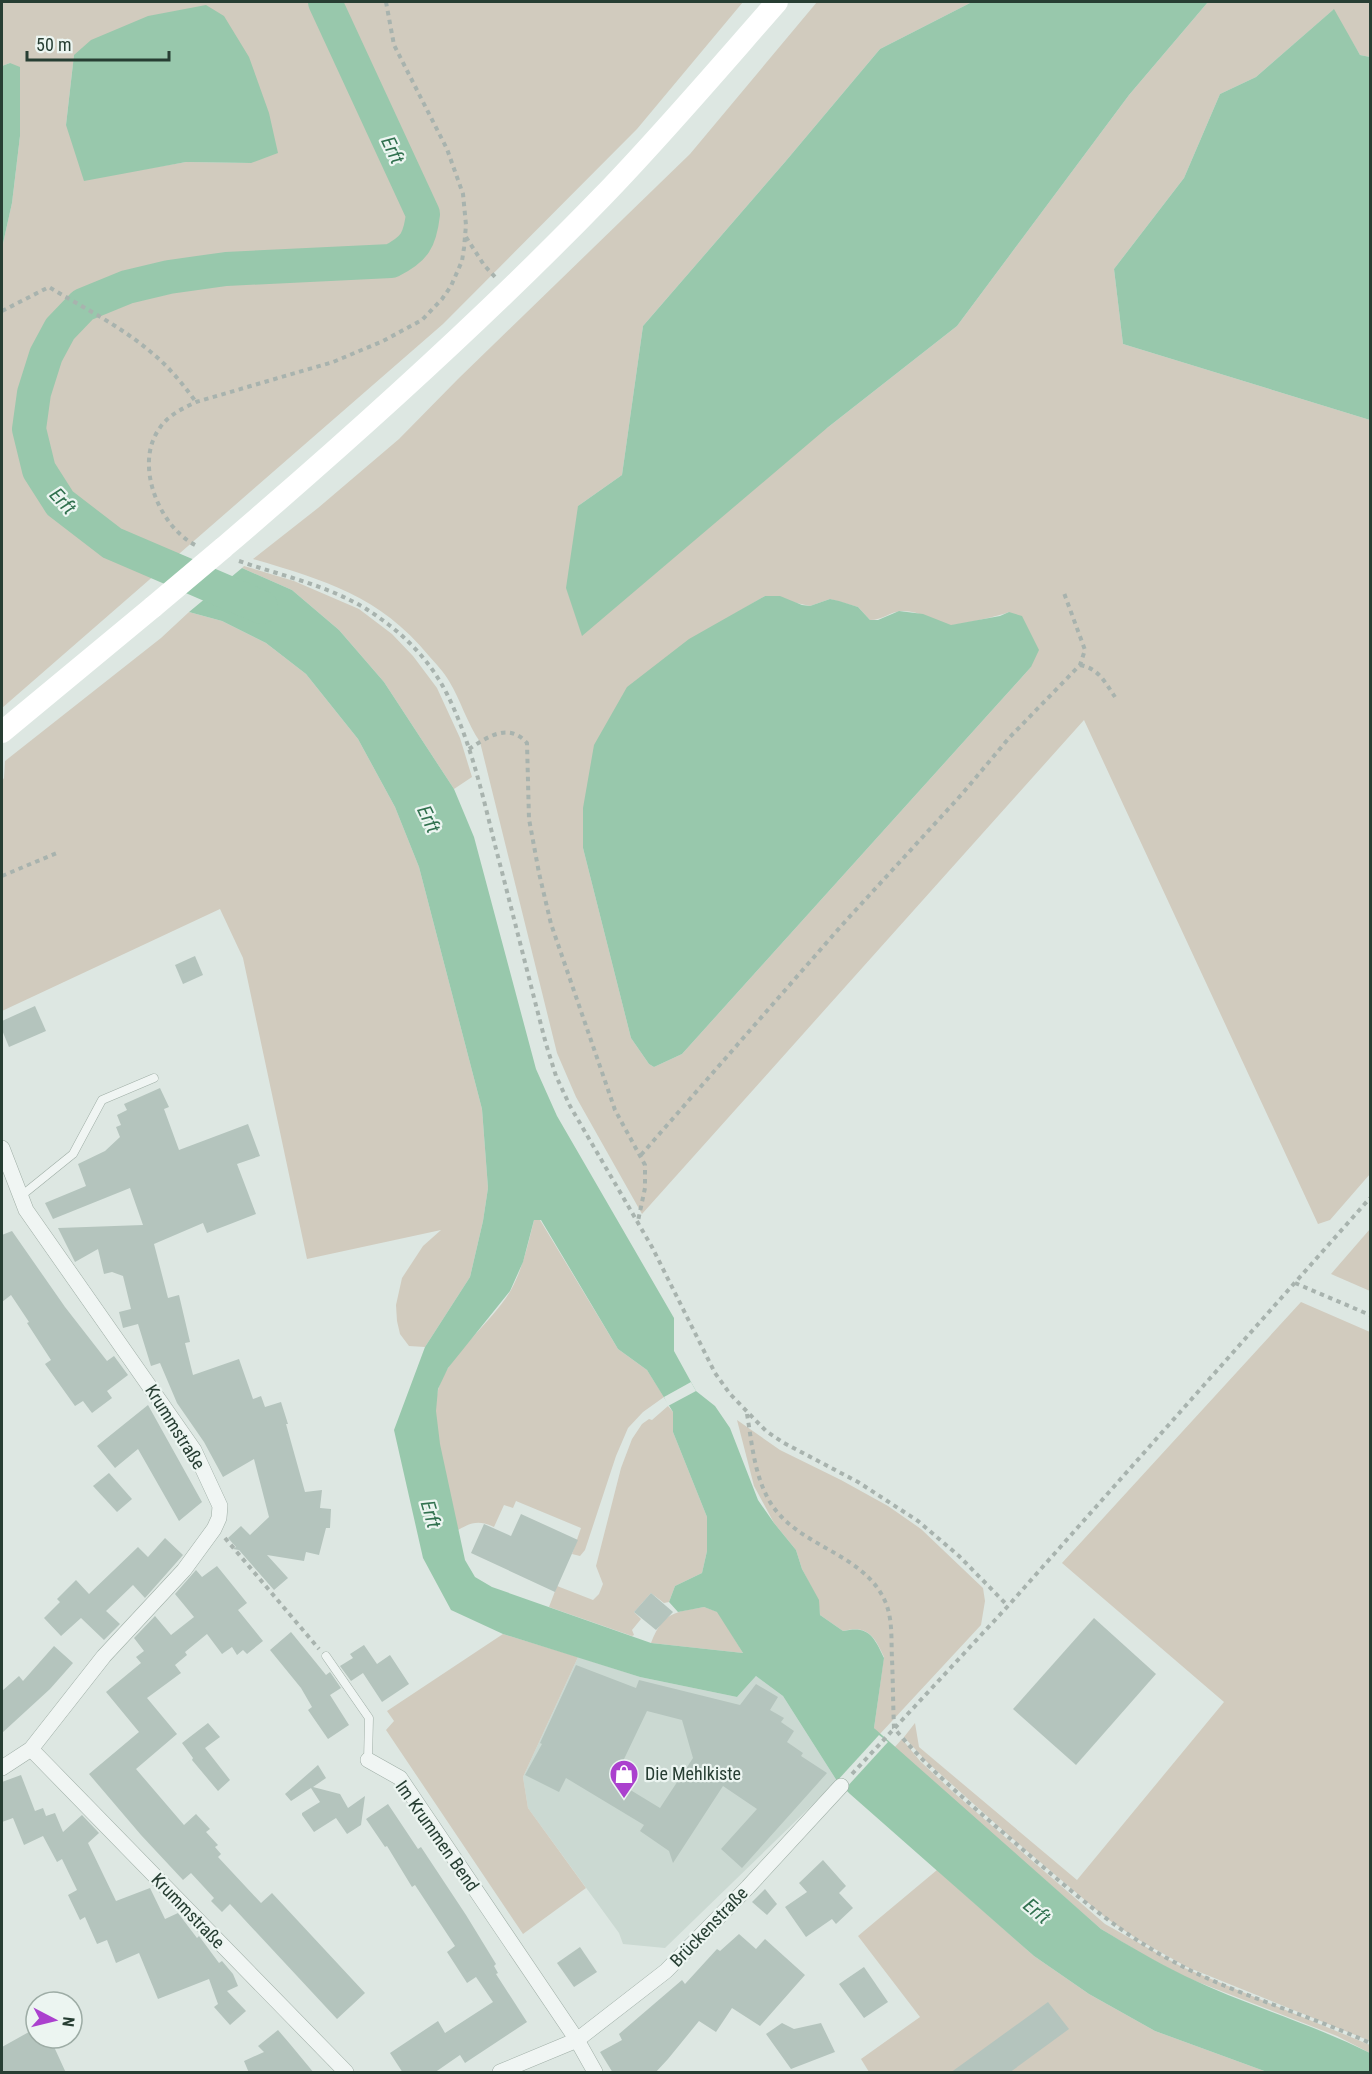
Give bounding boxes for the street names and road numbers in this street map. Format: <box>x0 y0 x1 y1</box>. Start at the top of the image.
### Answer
street label: Krummstraße <box>141 1380 210 1473</box>
street label: Im Krummen Bend <box>391 1776 483 1895</box>
street label: Krummstraße <box>147 1869 229 1953</box>
street label: Brückenstraße <box>665 1882 752 1971</box>

